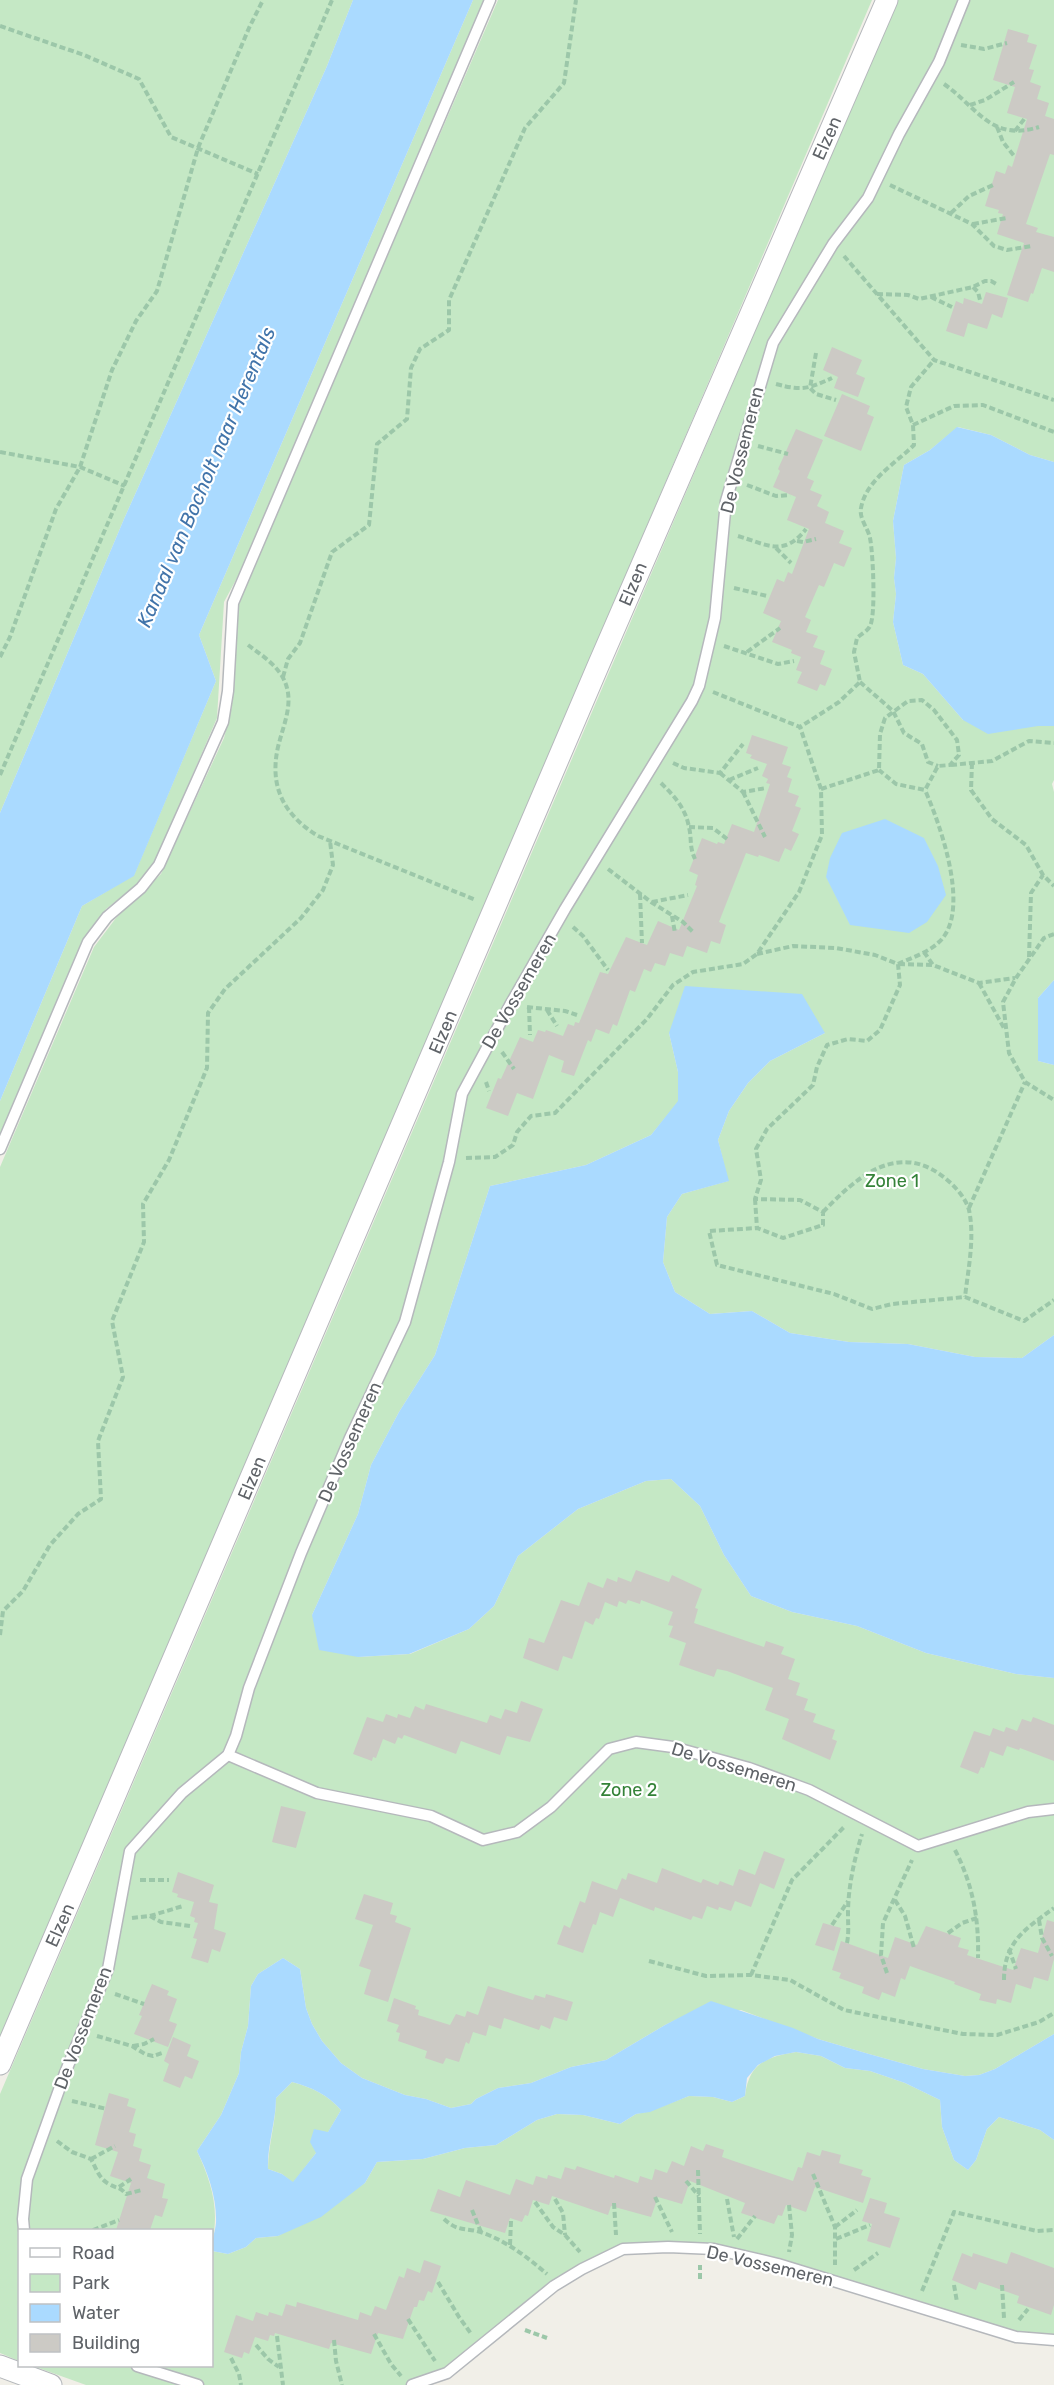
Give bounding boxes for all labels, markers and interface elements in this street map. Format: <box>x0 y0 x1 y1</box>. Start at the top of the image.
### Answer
street label: Elzen <box>808 113 846 163</box>
water label: Kanaal van Bocholt naar Herentals <box>132 323 280 631</box>
street label: De Vossemeren <box>716 384 768 516</box>
street label: Elzen <box>614 559 652 609</box>
street label: De Vossemeren <box>477 929 561 1053</box>
street label: Elzen <box>424 1007 462 1057</box>
park label: Zone 1 <box>865 1170 919 1192</box>
street label: De Vossemeren <box>314 1378 386 1506</box>
street label: Elzen <box>233 1453 271 1503</box>
street label: De Vossemeren <box>669 1738 799 1796</box>
park label: Zone 2 <box>601 1779 657 1801</box>
street label: Elzen <box>41 1900 79 1950</box>
street label: De Vossemeren <box>49 1963 117 2093</box>
legend <box>18 2229 213 2367</box>
street label: De Vossemeren <box>704 2241 836 2291</box>
text: Road <box>72 2242 115 2264</box>
text: Park <box>72 2272 110 2294</box>
text: Water <box>72 2302 120 2324</box>
text: Building <box>72 2332 140 2354</box>

